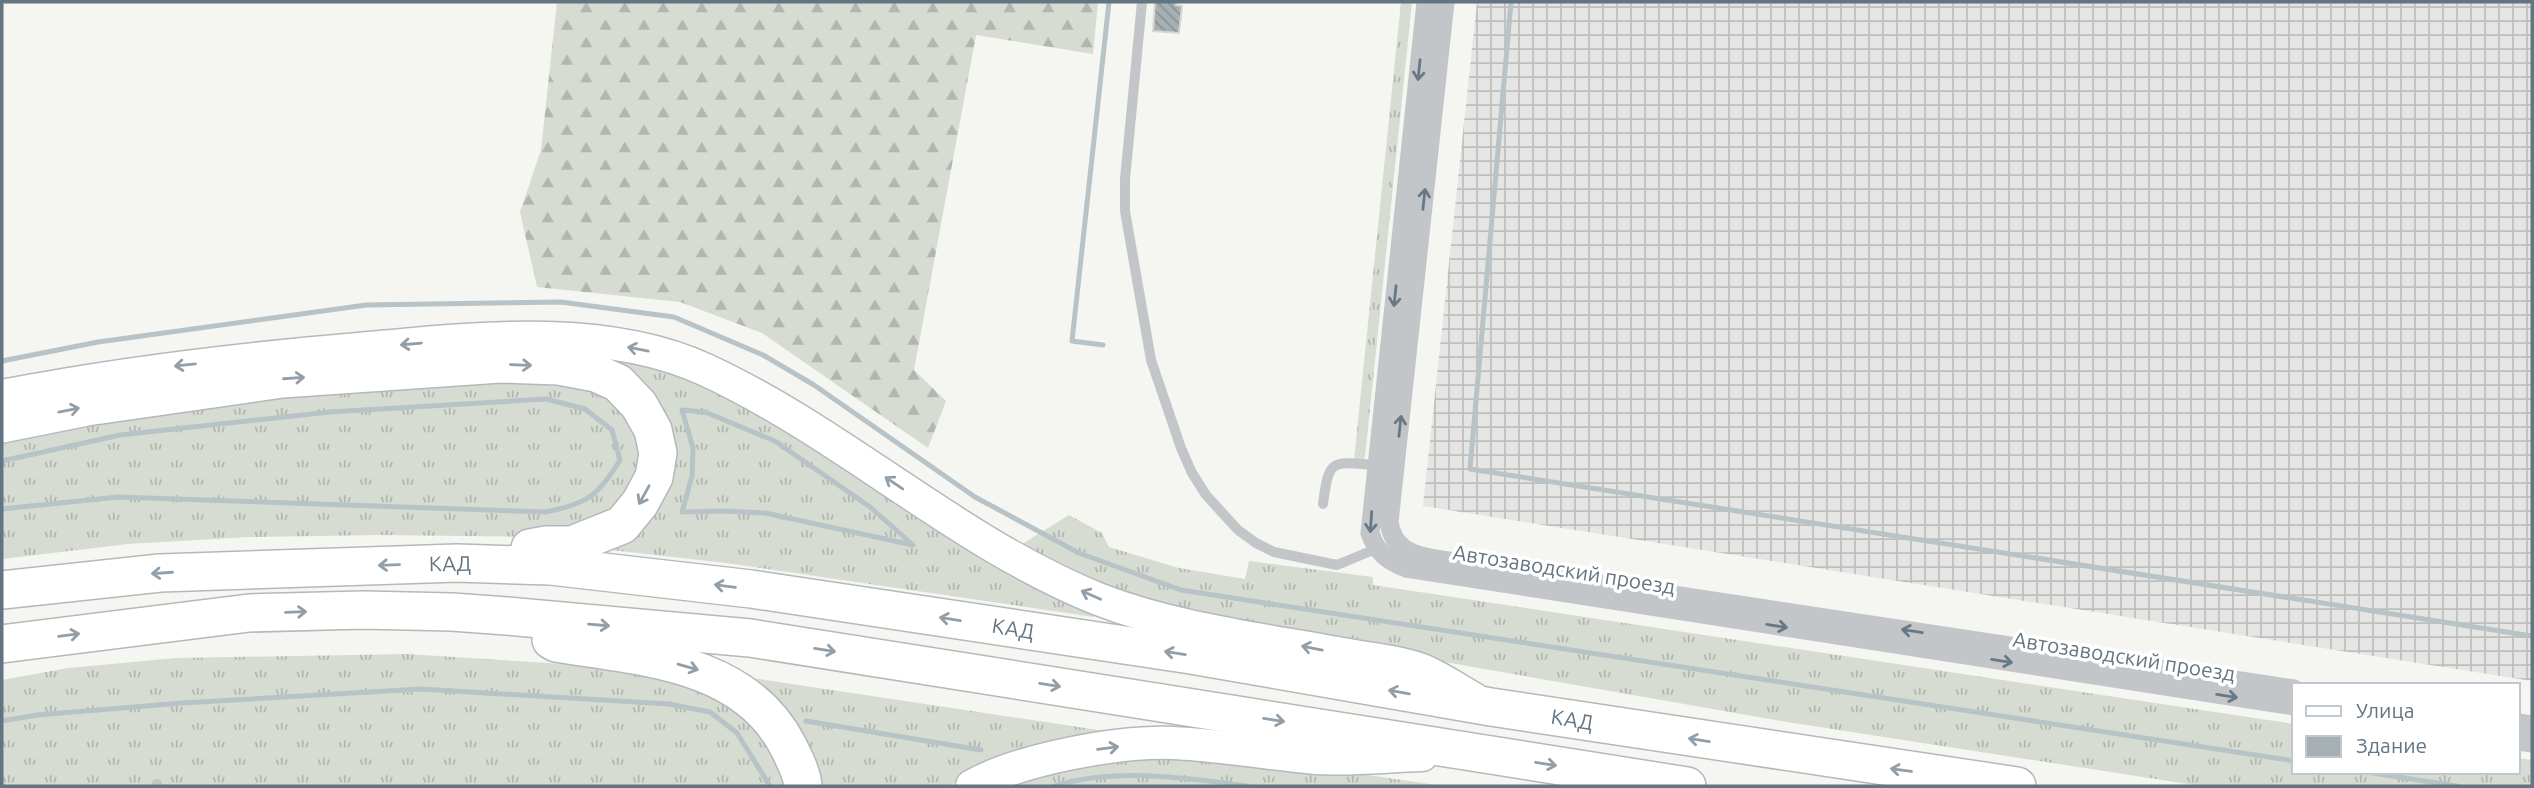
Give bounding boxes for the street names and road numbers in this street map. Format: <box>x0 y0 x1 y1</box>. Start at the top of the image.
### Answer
street label: Автозаводский проезд <box>1451 540 1677 598</box>
street label: КАД <box>429 551 471 575</box>
street label: КАД <box>990 613 1036 643</box>
street label: Автозаводский проезд <box>2011 627 2237 685</box>
street label: КАД <box>1549 704 1595 734</box>

